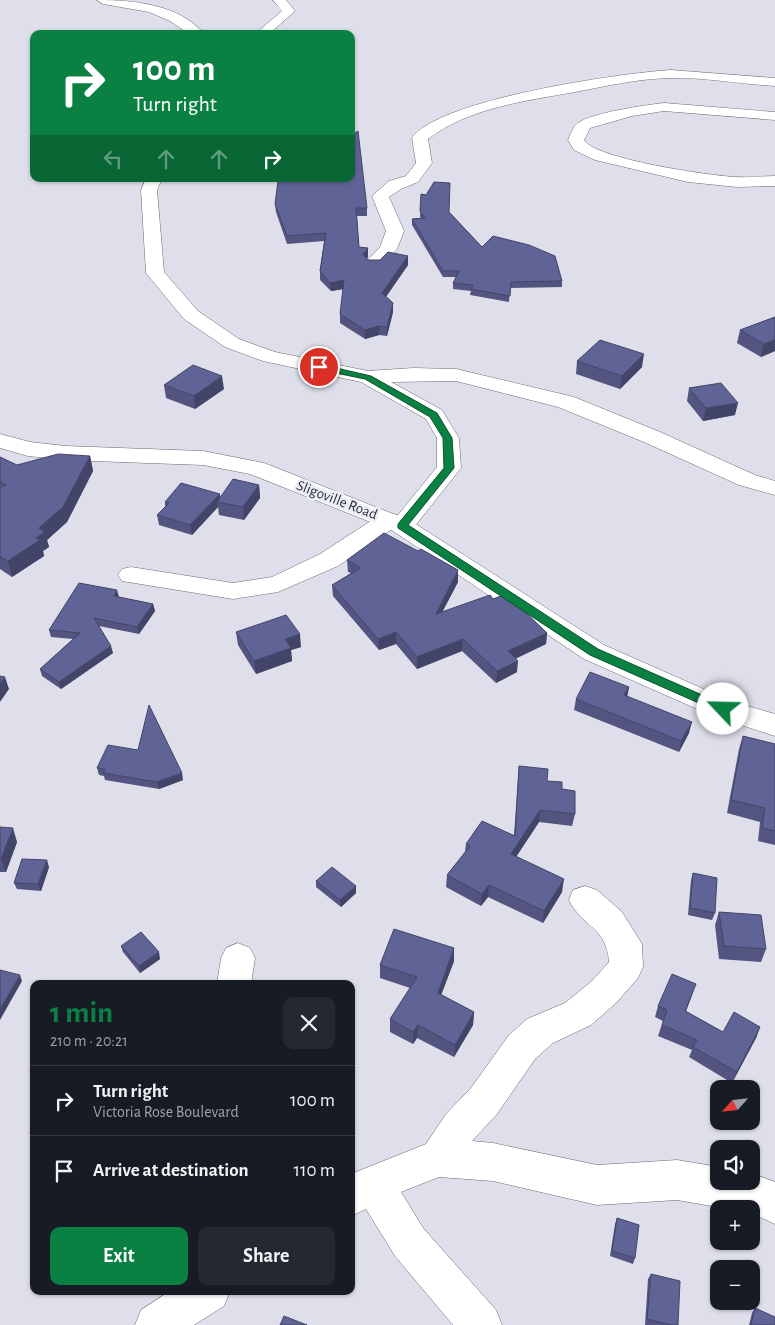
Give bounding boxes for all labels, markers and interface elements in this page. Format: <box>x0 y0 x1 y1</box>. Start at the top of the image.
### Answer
icon: right <box>50 50 115 115</box>
text: 100 m <box>133 52 216 87</box>
text: Turn right <box>133 93 217 115</box>
icon: left <box>99 145 127 173</box>
icon: ahead <box>152 145 180 173</box>
icon: ahead <box>205 145 233 173</box>
icon: right <box>258 145 286 173</box>
pin <box>298 346 340 388</box>
icon: arrive <box>305 353 333 381</box>
street label: Sligoville Road <box>294 478 380 522</box>
position arrow <box>696 682 748 734</box>
button: close <box>283 997 335 1049</box>
text: 1 min <box>50 998 113 1028</box>
text: 210 m · 20:21 <box>50 1033 128 1049</box>
north arrow <box>710 1080 760 1130</box>
map controls <box>710 1080 760 1310</box>
text: Turn right <box>93 1082 168 1101</box>
icon: right <box>50 1087 78 1115</box>
text: 100 m <box>290 1091 335 1110</box>
text: Victoria Rose Boulevard <box>93 1104 239 1120</box>
button: sound <box>710 1140 760 1190</box>
icon: arrive <box>50 1157 78 1185</box>
text: Arrive at destination <box>93 1161 249 1180</box>
text: 110 m <box>294 1161 335 1180</box>
button: + <box>710 1200 760 1250</box>
button: Exit <box>50 1227 188 1285</box>
button: Share <box>198 1227 335 1285</box>
button: − <box>710 1260 760 1310</box>

